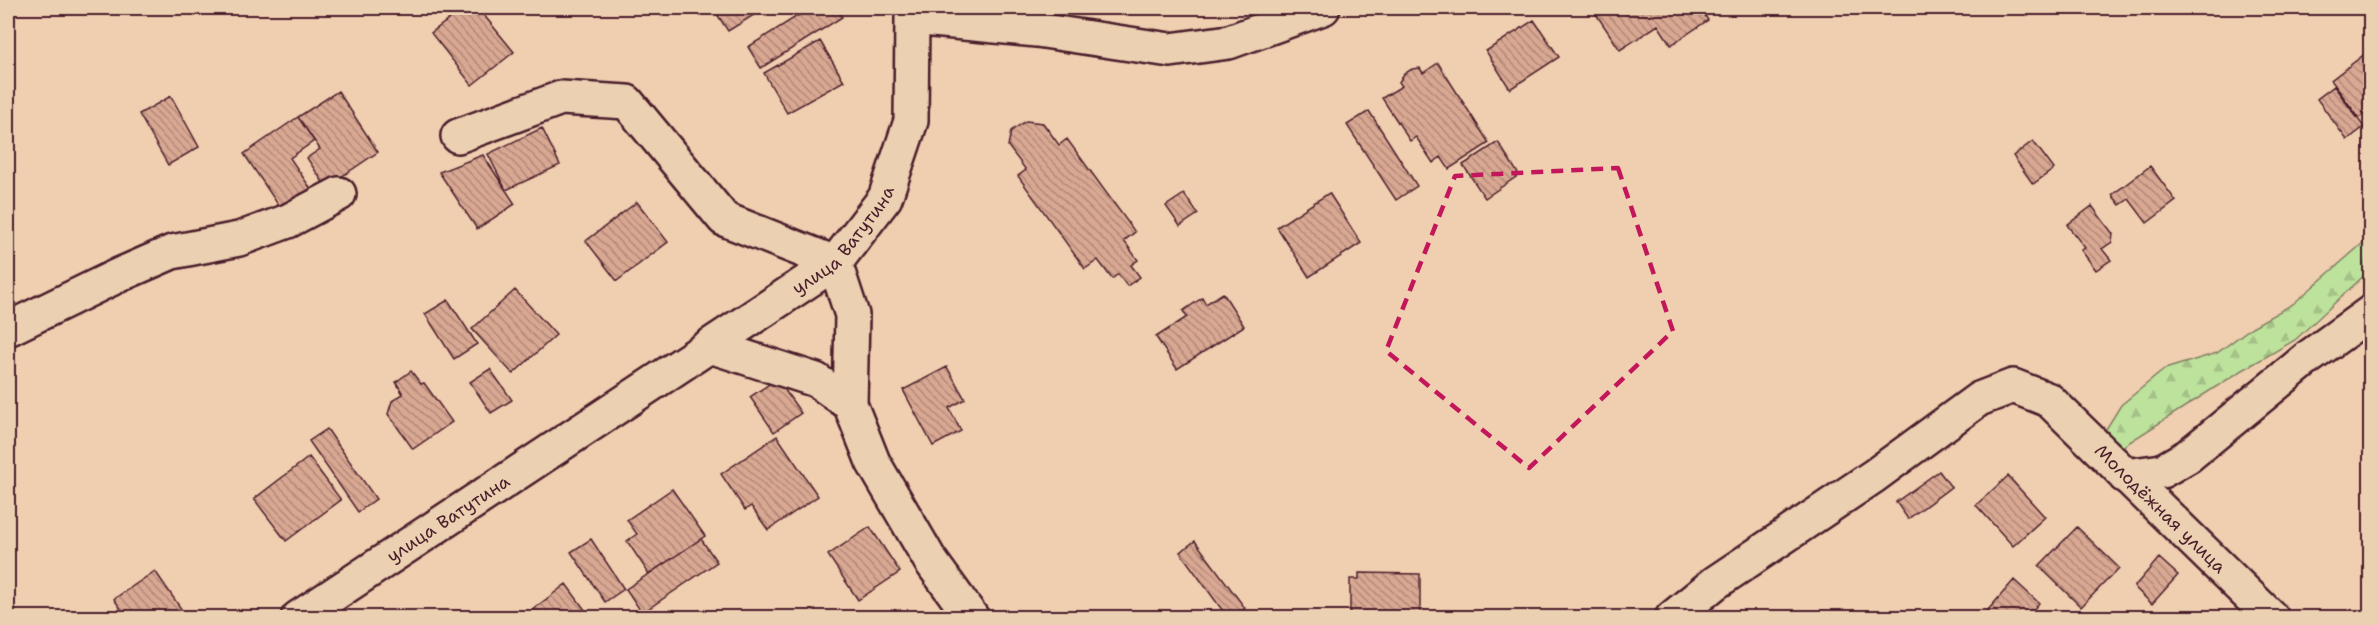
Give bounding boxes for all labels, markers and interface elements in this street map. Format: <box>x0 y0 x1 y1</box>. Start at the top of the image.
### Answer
street label: улица Ватутина <box>787 183 900 300</box>
street label: Молодёжная улица <box>2089 439 2231 579</box>
street label: улица Ватутина <box>382 469 514 568</box>

